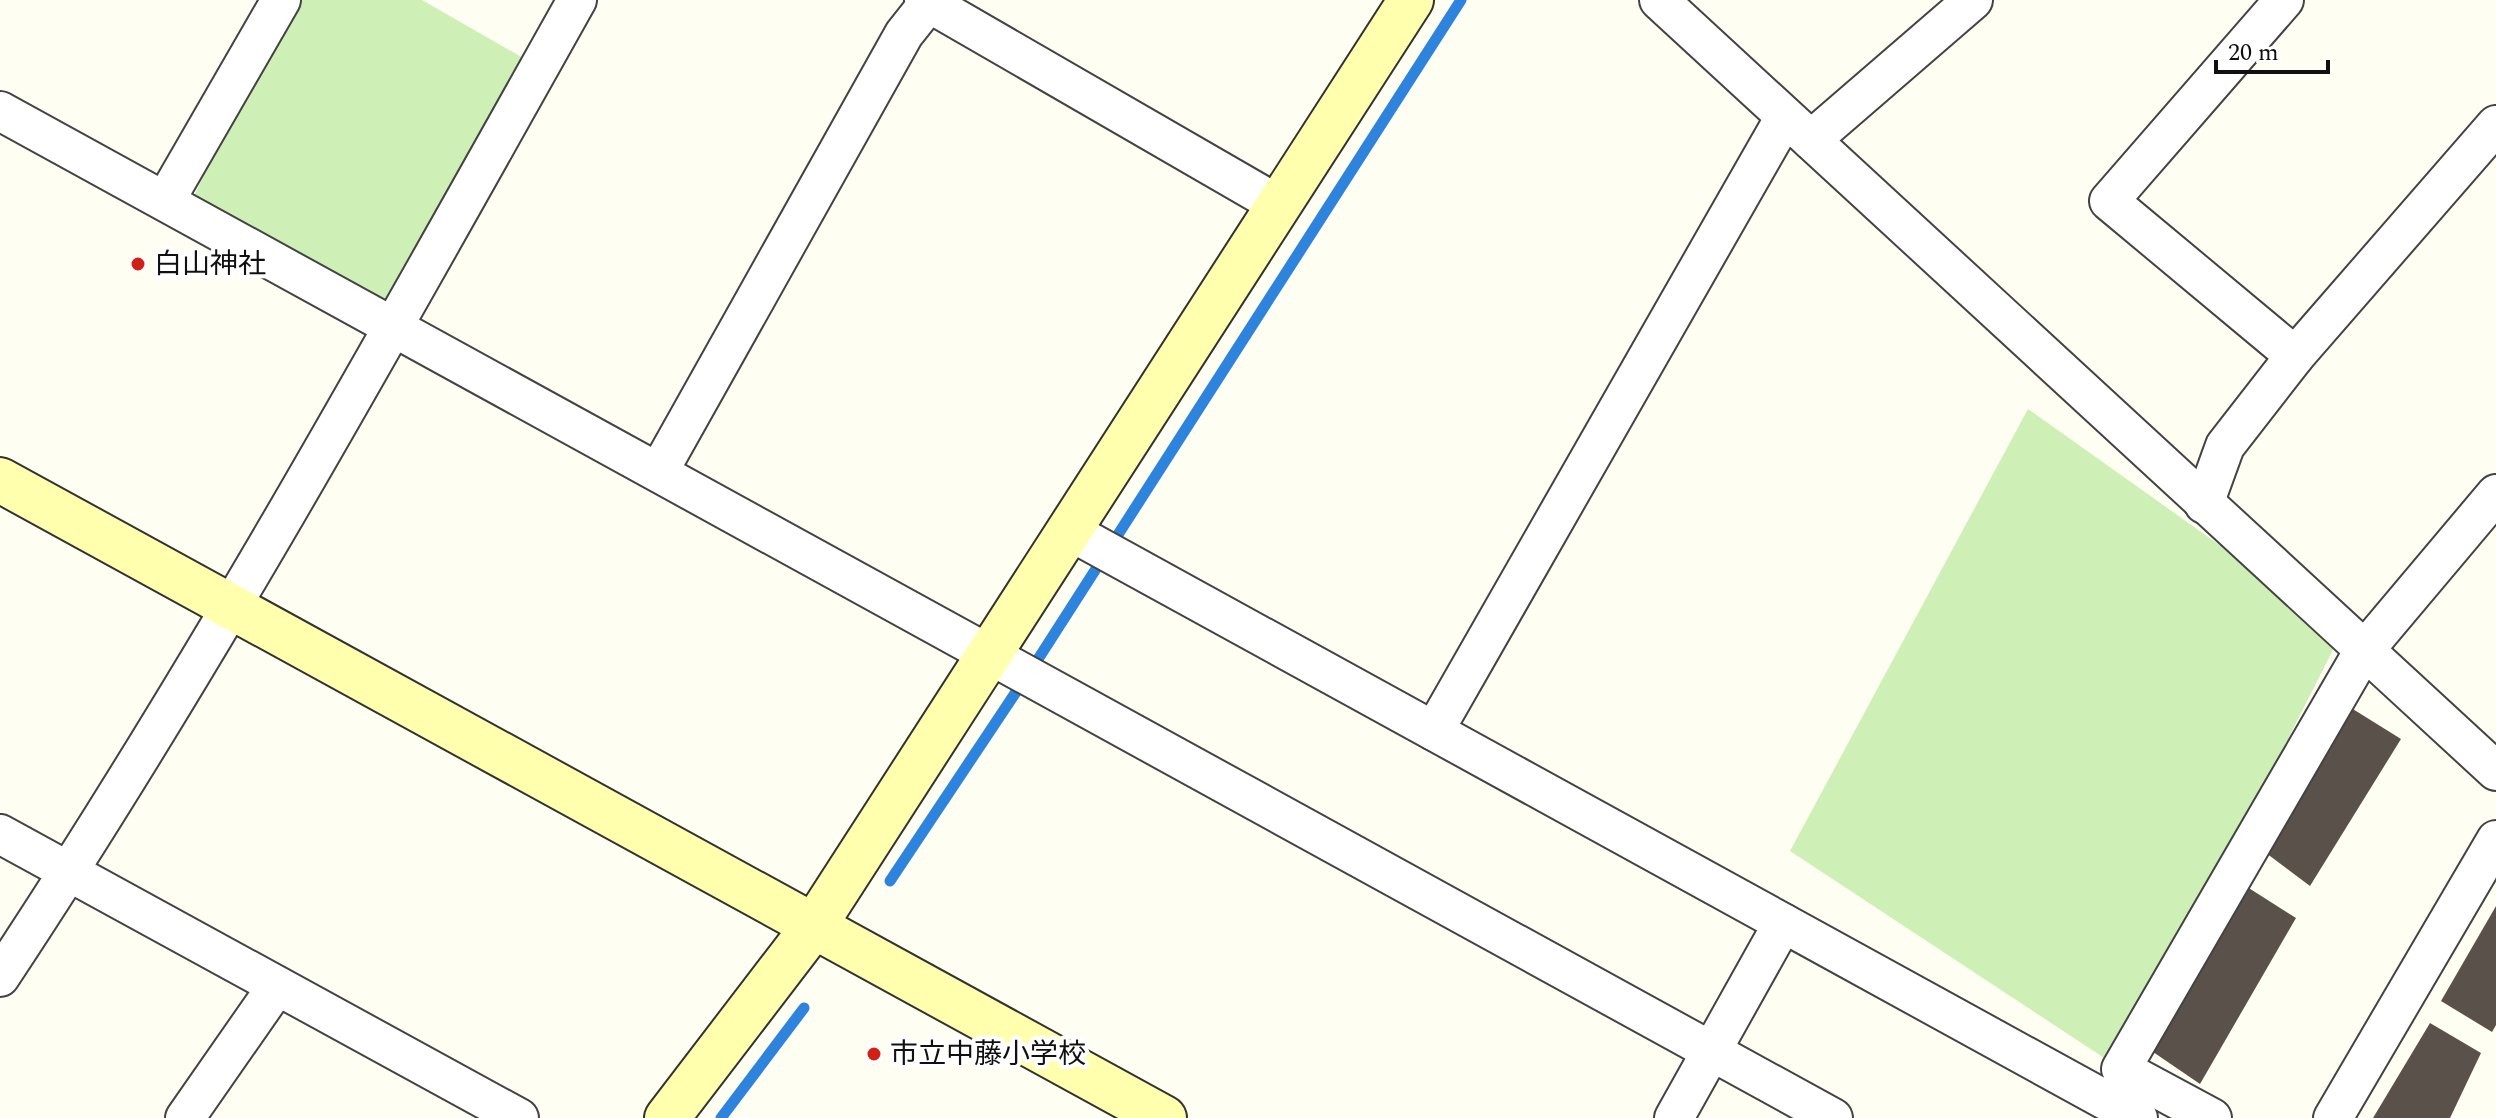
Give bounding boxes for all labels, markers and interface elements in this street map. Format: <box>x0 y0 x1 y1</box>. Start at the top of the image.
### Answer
scale bar <box>2216 24 2328 74</box>
text: 20 m <box>2228 35 2279 71</box>
place label: 白山神社 <box>154 243 266 286</box>
marker: 白山神社 <box>129 255 147 273</box>
place label: 市立中藤小学校 <box>890 1033 1086 1076</box>
marker: 市立中藤小学校 <box>865 1045 883 1063</box>

